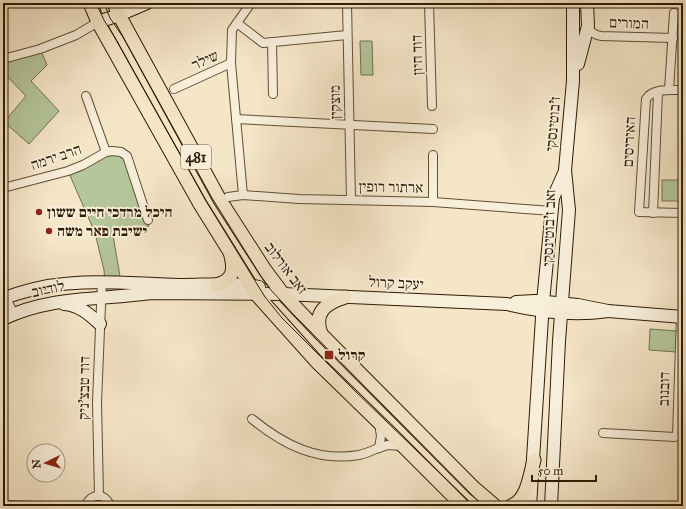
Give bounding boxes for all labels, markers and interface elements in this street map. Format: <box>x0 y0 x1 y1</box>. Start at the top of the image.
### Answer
street label: המורים <box>609 13 649 33</box>
street label: דוד חיון <box>407 34 427 76</box>
street label: שילר <box>189 46 221 74</box>
street label: מוצקין <box>326 85 344 119</box>
street label: ז'בוטינסקי <box>542 96 564 152</box>
street label: האיריסים <box>619 116 639 168</box>
street label: הרב ירמה <box>28 140 84 174</box>
road number: 481 <box>181 145 211 169</box>
street label: ארתור רופין <box>359 177 423 197</box>
street label: זאב ז'בוטינסקי <box>539 189 559 267</box>
place label: היכל מרדכי חיים ששון <box>47 203 172 221</box>
marker: היכל מרדכי חיים ששון <box>34 207 44 217</box>
place label: ישיבת פאר משה <box>57 222 147 240</box>
marker: ישיבת פאר משה <box>44 226 54 236</box>
street label: זאב אורלוב <box>261 239 311 298</box>
street label: יעקב קרול <box>368 273 424 293</box>
street label: לודיוב <box>30 277 66 301</box>
place label: קרול <box>338 346 366 364</box>
marker: קרול <box>323 349 335 361</box>
street label: דוד טבצ'ניק <box>74 356 94 420</box>
street label: דובנוב <box>654 371 674 407</box>
north arrow <box>26 443 66 483</box>
scale bar <box>532 457 596 483</box>
text: N <box>30 458 43 469</box>
text: 50 m <box>538 464 563 478</box>

